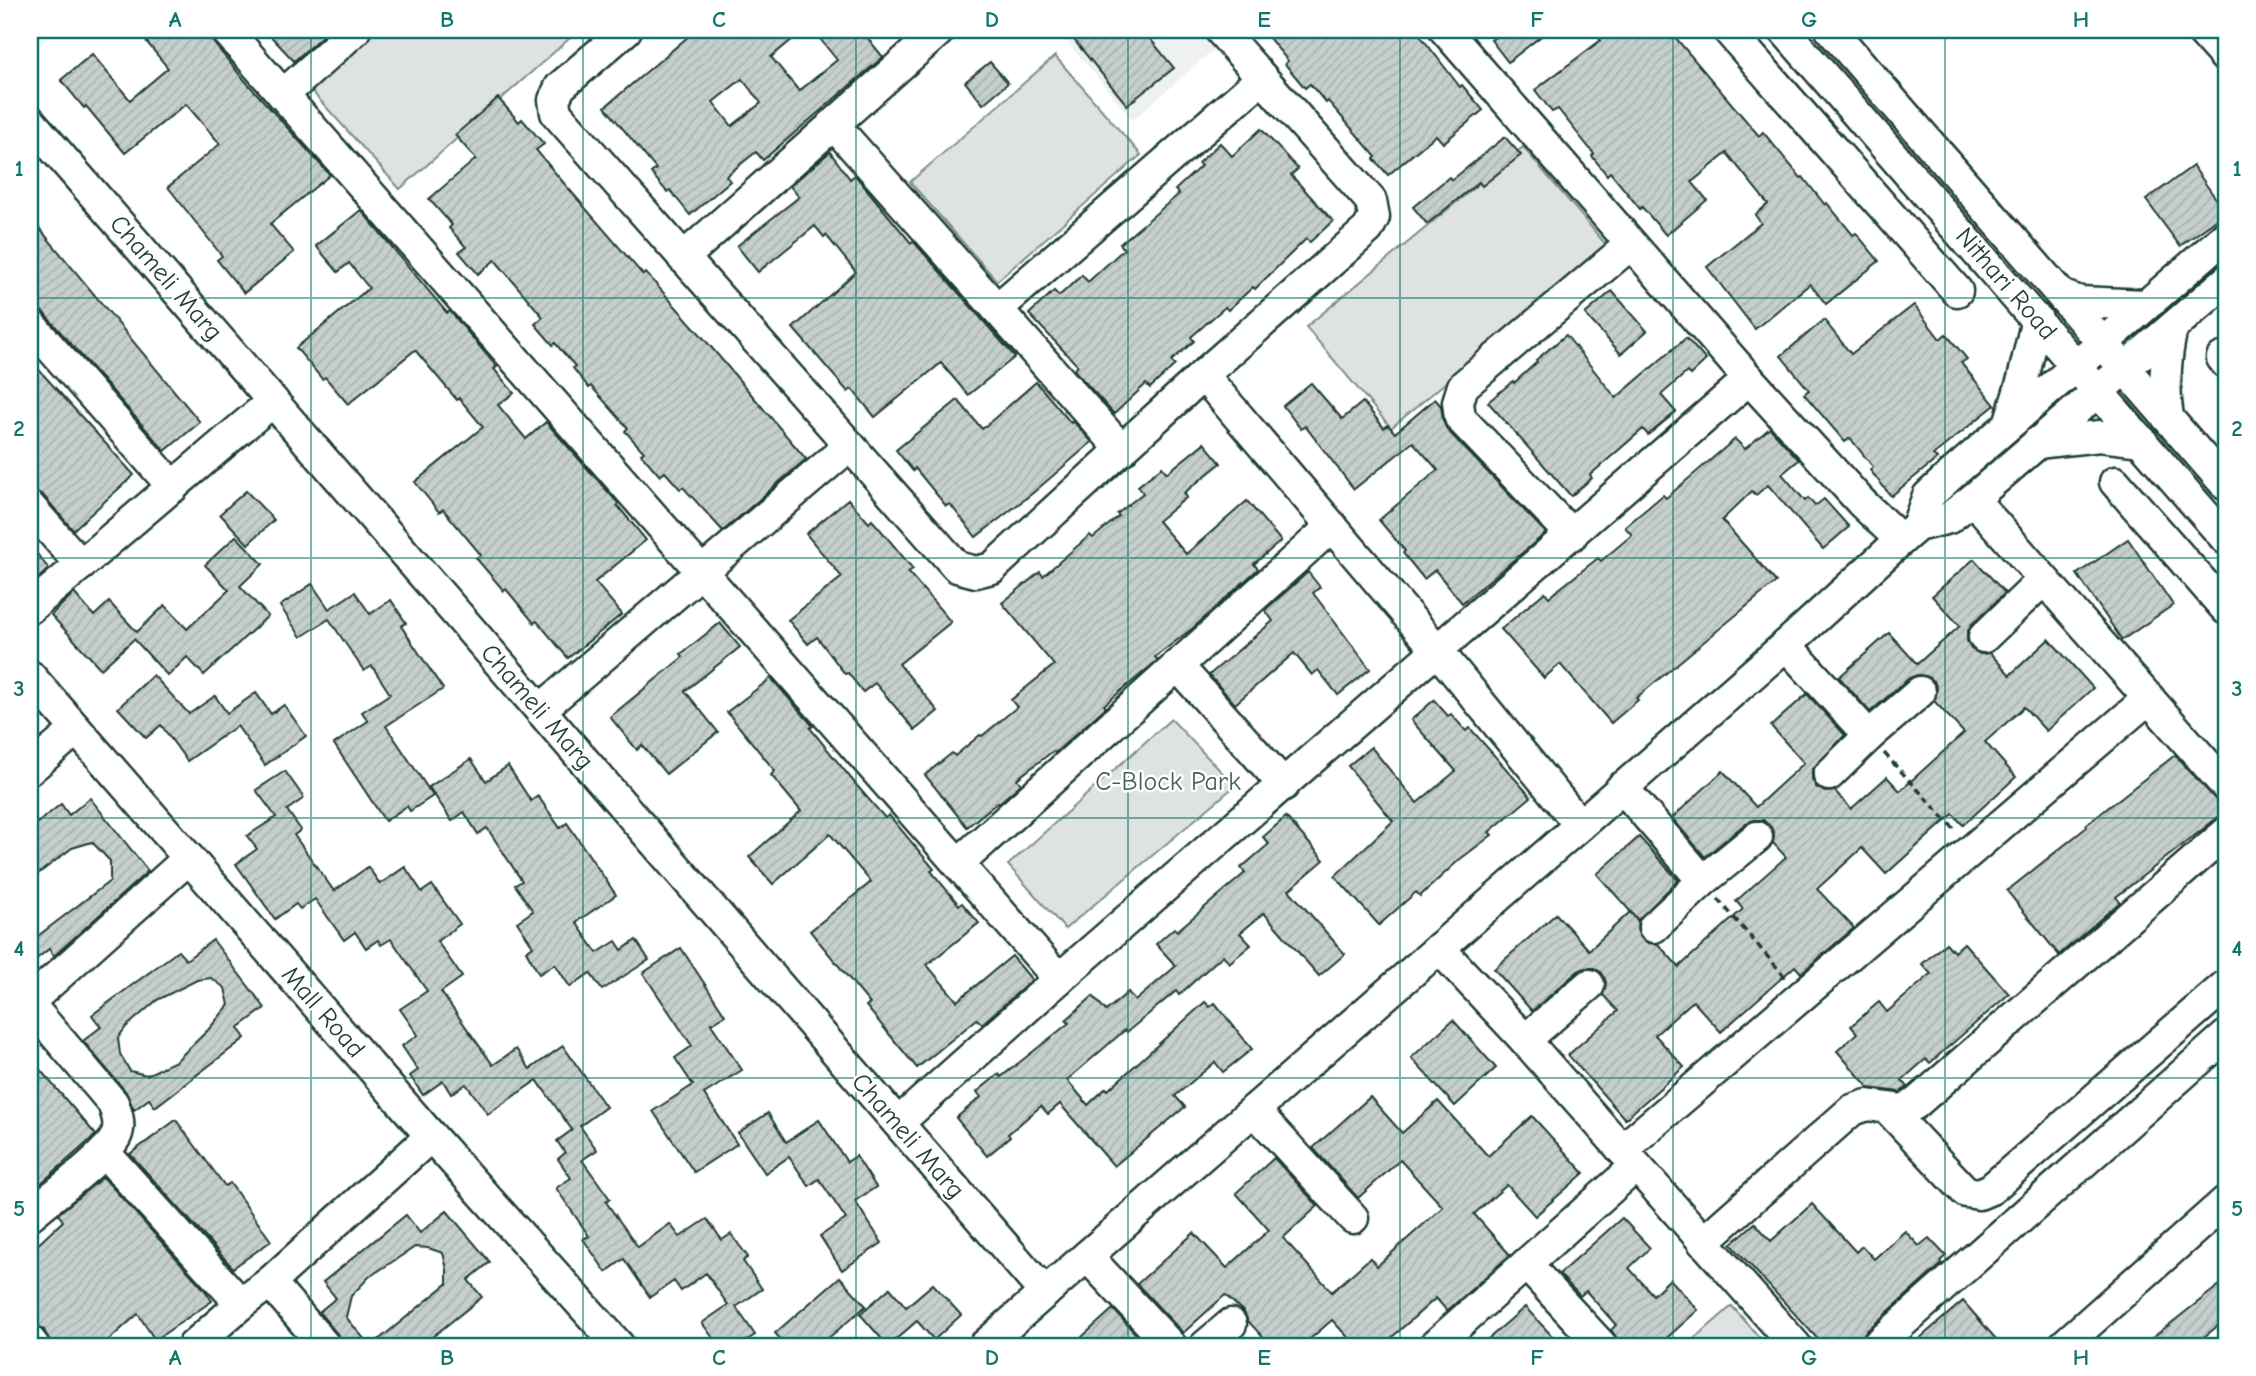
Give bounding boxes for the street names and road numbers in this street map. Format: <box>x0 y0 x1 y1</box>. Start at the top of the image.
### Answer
street label: Chameli Marg <box>103 209 229 347</box>
street label: Nithari Road <box>1949 222 2063 346</box>
street label: Chameli Marg <box>474 638 600 776</box>
street label: Mall Road <box>275 960 371 1064</box>
street label: Chameli Marg <box>845 1067 971 1205</box>

